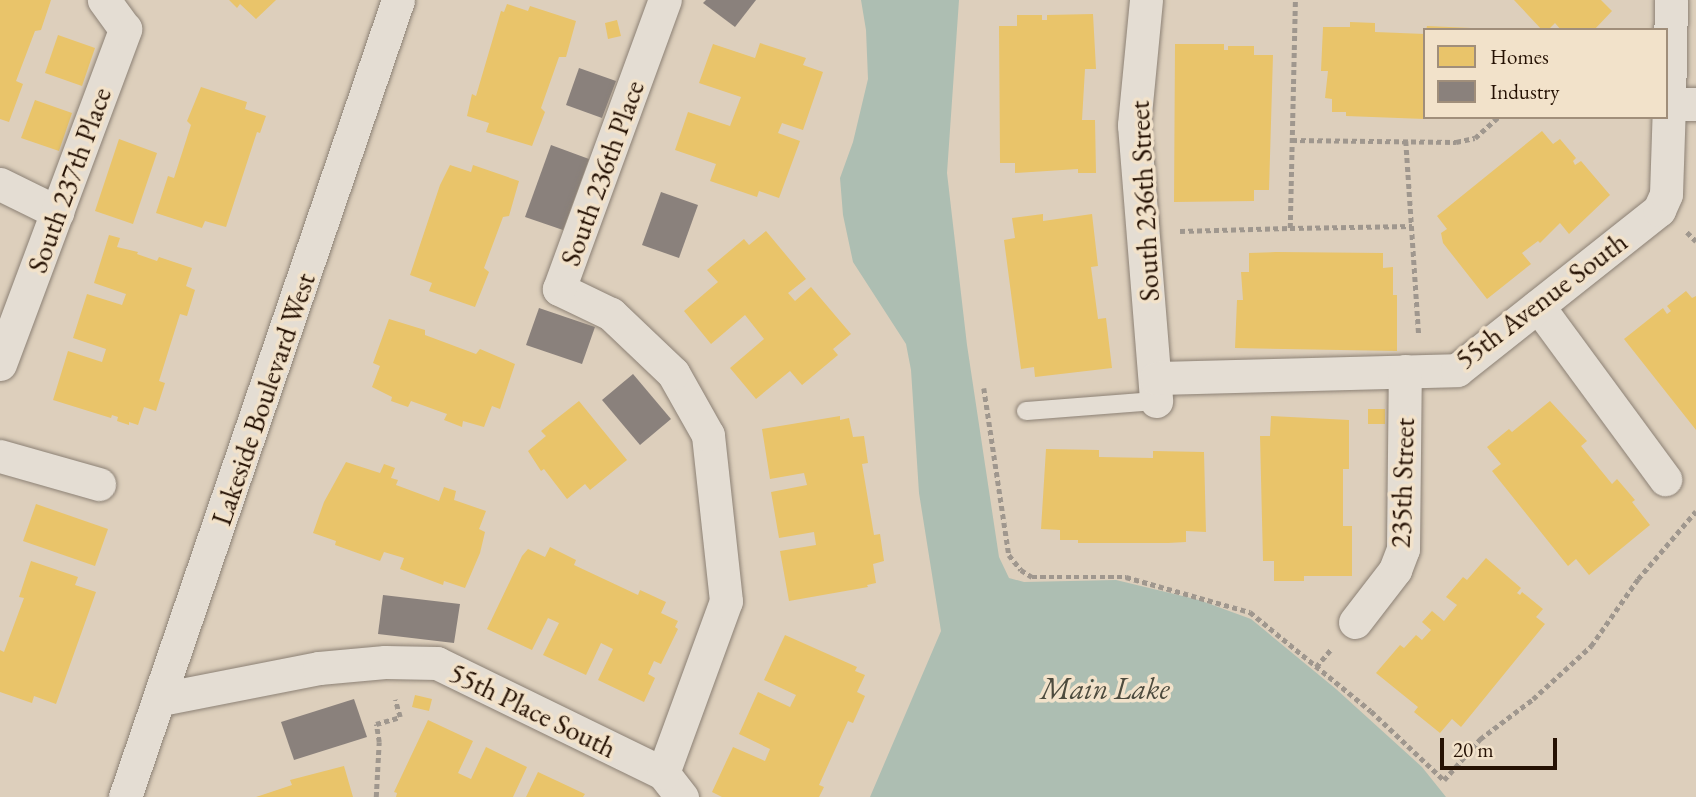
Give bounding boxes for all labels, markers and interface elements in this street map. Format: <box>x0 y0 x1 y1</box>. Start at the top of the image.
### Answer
legend <box>1423 28 1668 119</box>
text: Homes <box>1490 43 1549 70</box>
street label: South 236th Place <box>553 76 651 270</box>
text: Industry <box>1490 78 1560 105</box>
street label: South 237th Place <box>20 83 118 277</box>
street label: South 236th Street <box>1122 100 1166 302</box>
street label: 55th Avenue South <box>1448 224 1634 376</box>
street label: Lakeside Boulevard West <box>204 268 322 530</box>
street label: 235th Street <box>1383 417 1421 549</box>
street label: 55th Place South <box>444 655 622 765</box>
water label: Main Lake <box>1040 671 1170 707</box>
scale bar <box>1444 724 1561 768</box>
text: 20 m <box>1453 736 1494 763</box>

